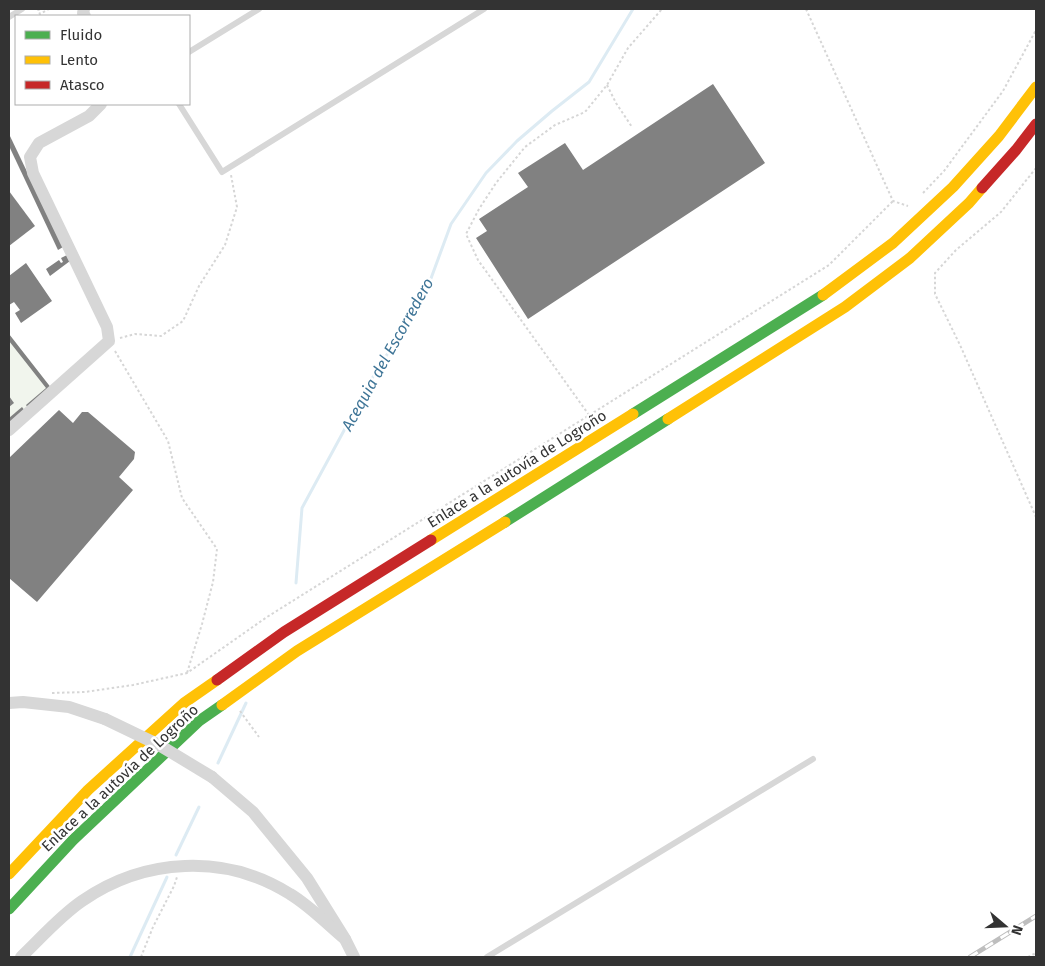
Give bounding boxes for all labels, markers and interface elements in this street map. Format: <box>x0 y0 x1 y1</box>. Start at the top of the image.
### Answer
legend <box>15 15 190 105</box>
text: Fluido <box>60 26 102 44</box>
text: Lento <box>60 51 98 69</box>
text: Atasco <box>60 76 105 94</box>
water label: Acequia del Escorredero <box>337 275 437 435</box>
street label: Enlace a la autovía de Logroño <box>424 406 610 532</box>
street label: Enlace a la autovía de Logroño <box>38 701 202 855</box>
north arrow <box>980 901 1030 951</box>
text: N <box>1007 923 1026 937</box>

